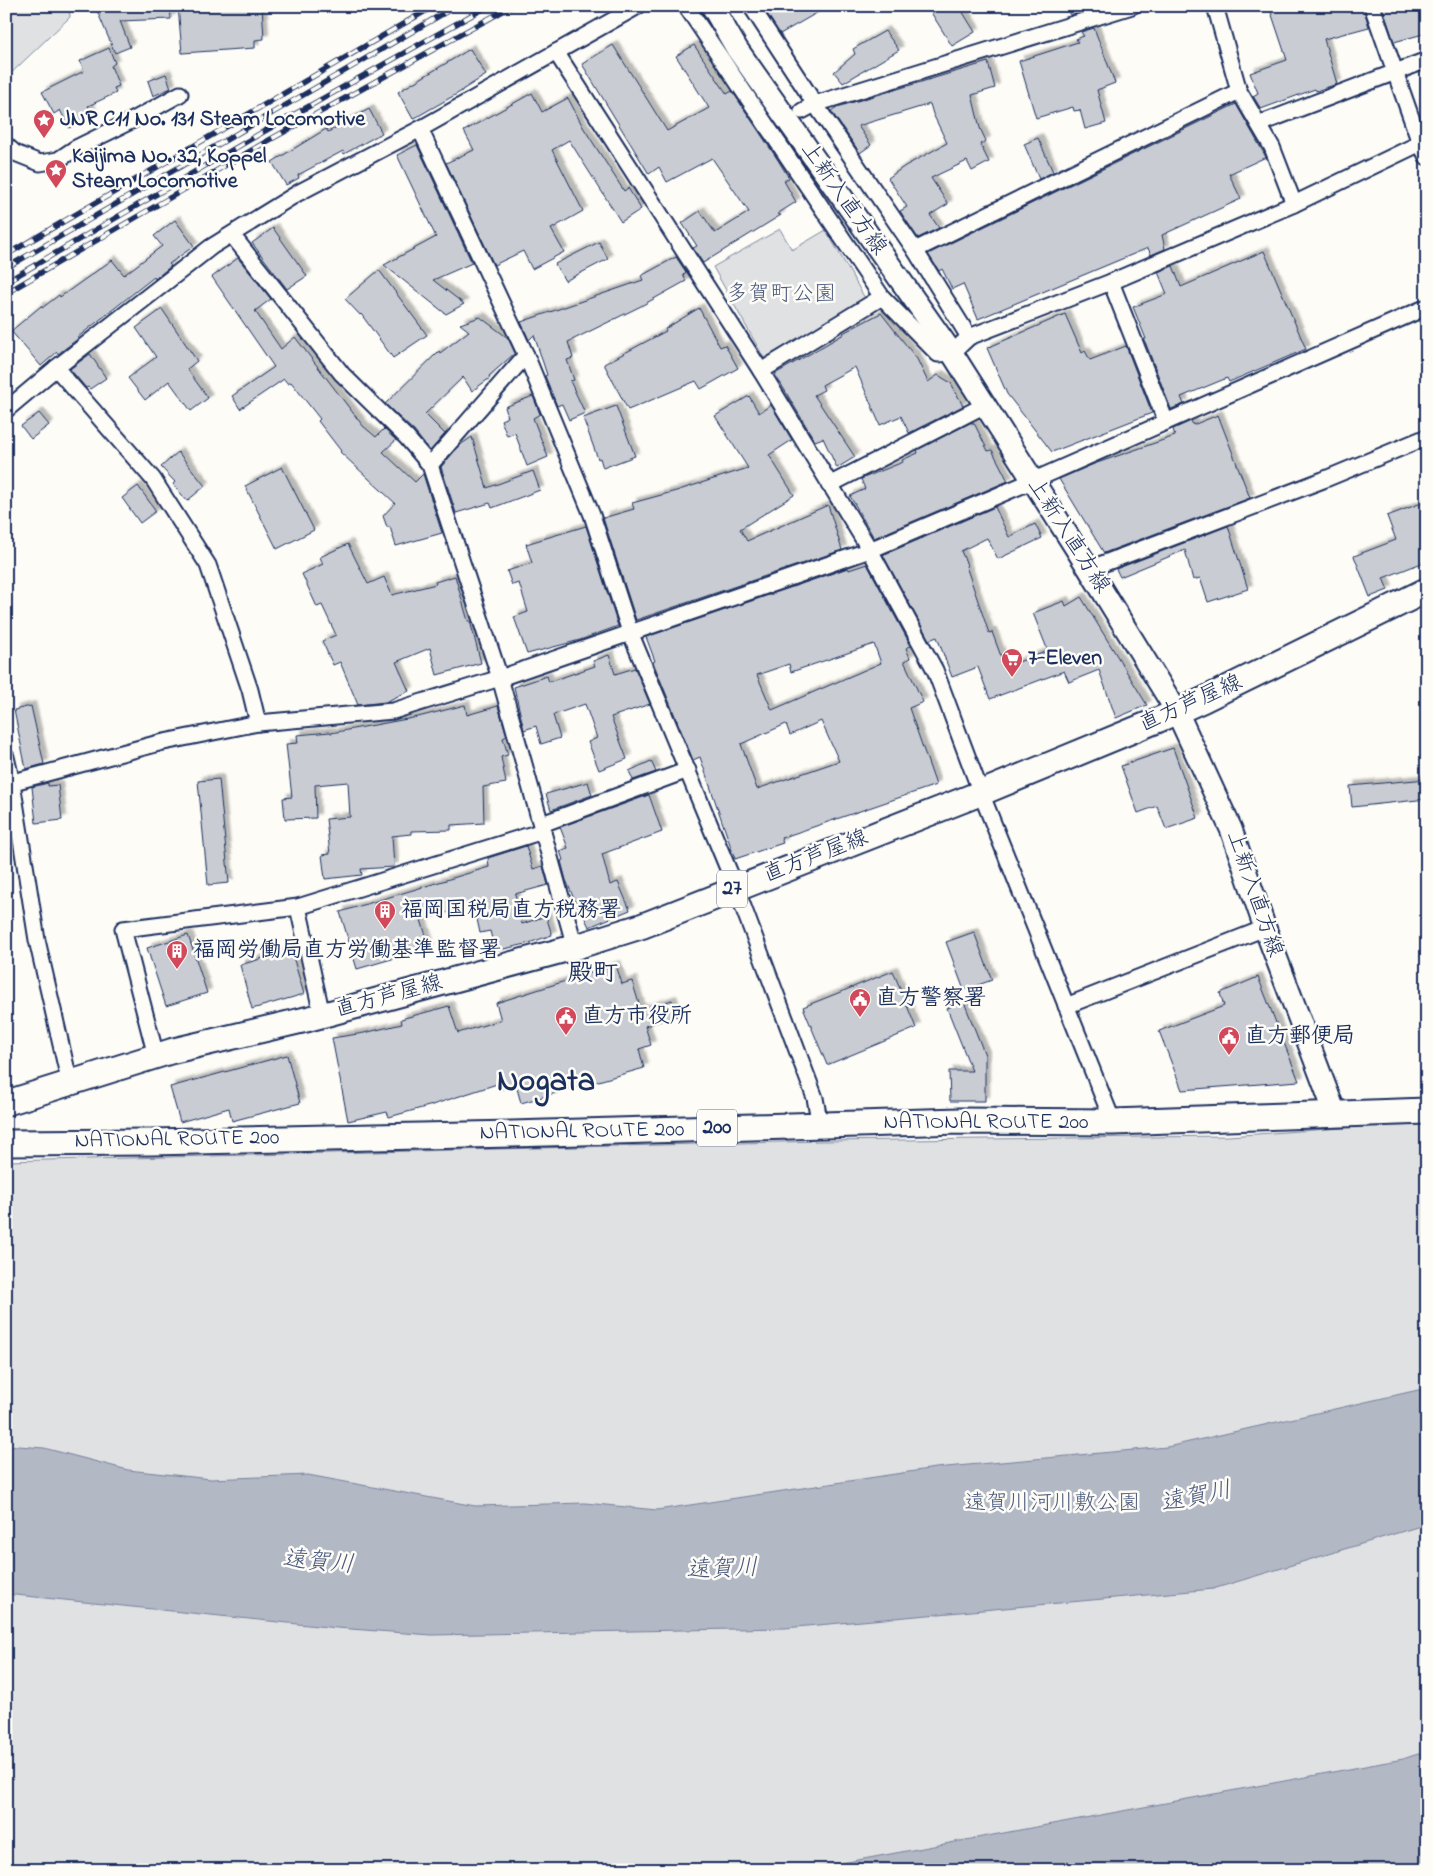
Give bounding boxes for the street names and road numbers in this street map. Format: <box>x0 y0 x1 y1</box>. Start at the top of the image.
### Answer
street label: 上新入直方線 <box>792 136 894 262</box>
street label: 上新入直方線 <box>1019 472 1117 600</box>
street label: 直方芦屋線 <box>1134 667 1248 741</box>
street label: 直方芦屋線 <box>759 822 873 892</box>
street label: 上新入直方線 <box>1217 826 1291 962</box>
road number: 27 <box>717 871 747 908</box>
street label: 直方芦屋線 <box>332 967 446 1027</box>
street label: NATIONAL ROUTE 200 <box>884 1107 1088 1139</box>
road number: 200 <box>697 1110 737 1146</box>
street label: NATIONAL ROUTE 200 <box>479 1114 685 1150</box>
street label: NATIONAL ROUTE 200 <box>74 1122 280 1158</box>

